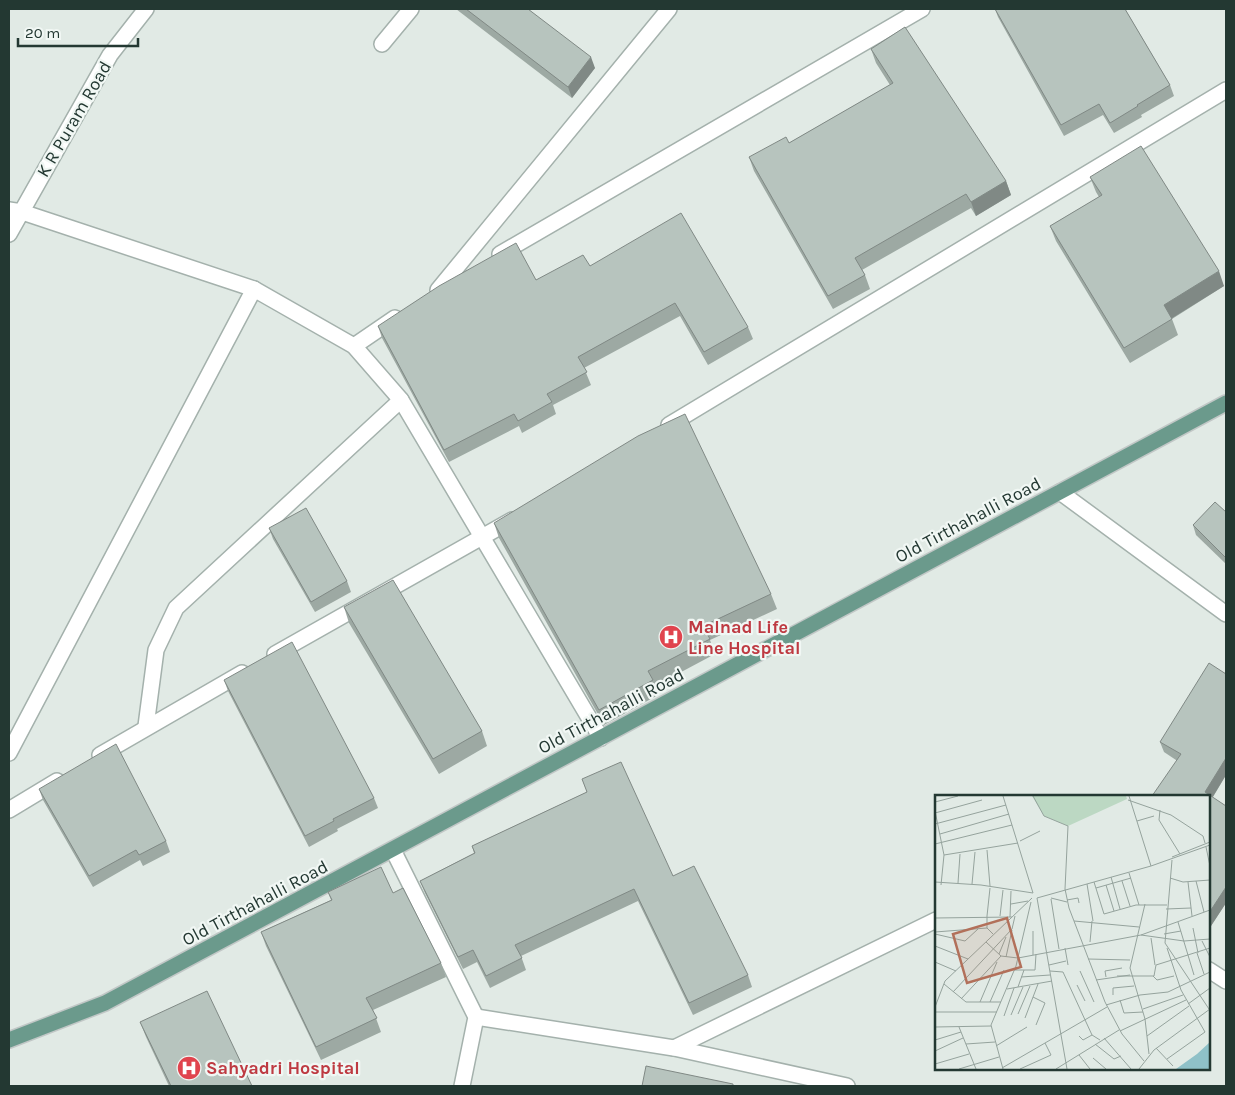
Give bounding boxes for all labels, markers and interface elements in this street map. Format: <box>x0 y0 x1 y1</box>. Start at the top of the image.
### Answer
scale bar <box>18 15 138 47</box>
text: 20 m <box>25 24 60 42</box>
street label: K R Puram Road <box>32 57 116 181</box>
street label: Old Tirthahalli Road <box>891 472 1045 568</box>
place label: Malnad Life Line Hospital <box>688 616 800 659</box>
hospital icon: Malnad Life Line Hospital <box>658 624 684 650</box>
street label: Old Tirthahalli Road <box>534 663 688 759</box>
inset map <box>935 795 1210 1070</box>
street label: Old Tirthahalli Road <box>178 855 332 951</box>
hospital icon: Sahyadri Hospital <box>176 1055 202 1081</box>
place label: Sahyadri Hospital <box>206 1057 360 1079</box>

